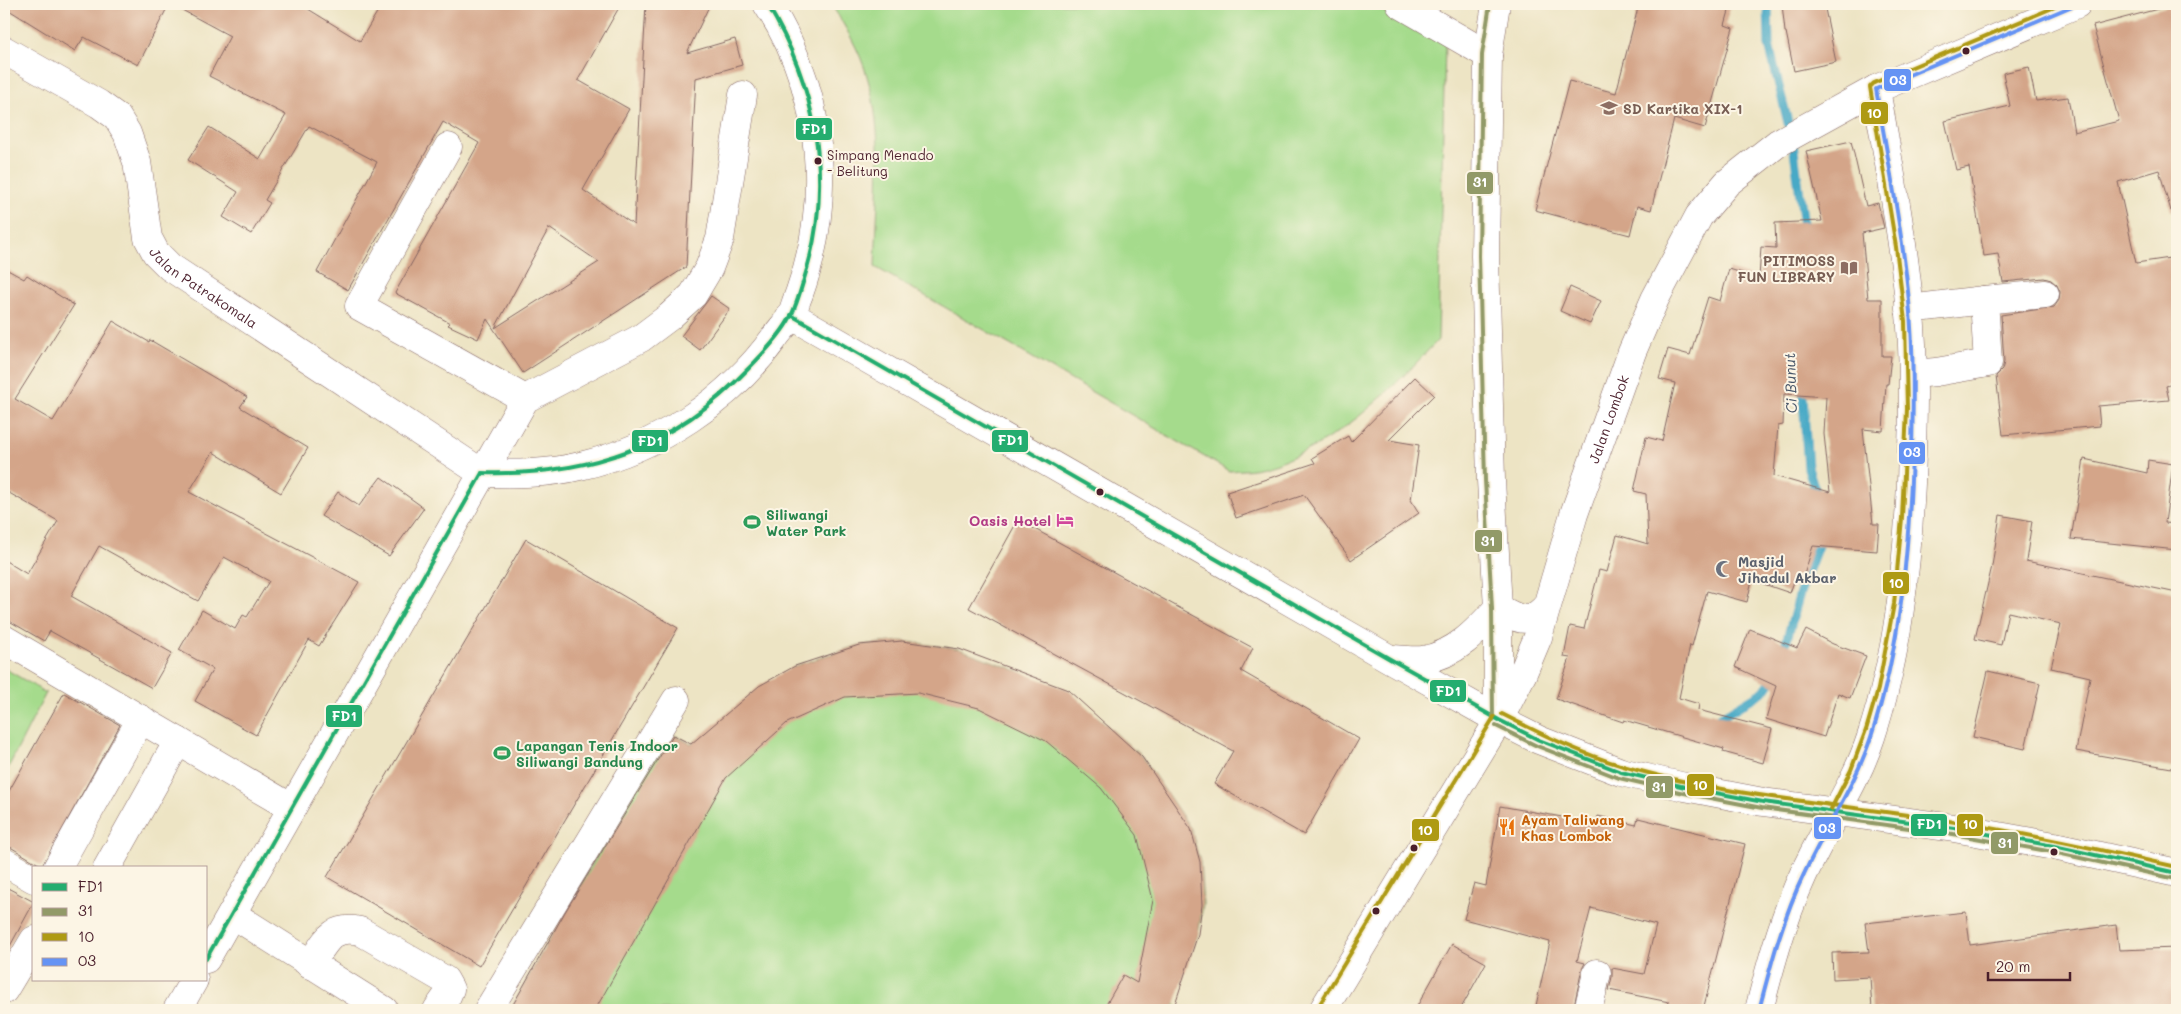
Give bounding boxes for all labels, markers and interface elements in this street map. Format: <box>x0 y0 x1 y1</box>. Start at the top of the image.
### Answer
unlabelled marker <box>1961 46 1971 56</box>
line badge: 03 <box>1883 68 1912 92</box>
text: 03 <box>1889 70 1907 89</box>
school or university icon: SD Kartika XIX-1 <box>1599 98 1619 118</box>
place label: SD Kartika XIX-1 <box>1623 99 1742 118</box>
line badge: 10 <box>1860 101 1889 125</box>
text: 10 <box>1866 103 1882 122</box>
line badge: FD1 <box>795 117 833 141</box>
text: FD1 <box>801 119 827 138</box>
place label: Simpang Menado - Belitung <box>827 146 934 179</box>
marker: Simpang Menado - Belitung <box>813 156 823 166</box>
line badge: 31 <box>1466 171 1494 195</box>
text: 31 <box>1473 172 1487 191</box>
street label: Jalan Patrakomala <box>145 244 262 332</box>
place label: PITIMOSS FUN LIBRARY <box>1738 251 1835 286</box>
library icon: PITIMOSS FUN LIBRARY <box>1839 258 1859 278</box>
water label: Ci Bunut <box>1779 352 1801 414</box>
street label: Jalan Lombok <box>1583 372 1633 466</box>
line badge: FD1 <box>631 429 669 453</box>
line badge: FD1 <box>991 429 1029 453</box>
text: FD1 <box>997 430 1023 449</box>
text: FD1 <box>637 431 663 450</box>
line badge: 03 <box>1898 441 1926 465</box>
text: 03 <box>1903 442 1921 461</box>
unlabelled marker <box>1095 487 1105 497</box>
place label: Siliwangi Water Park <box>766 505 846 540</box>
hotel icon: Oasis Hotel <box>1055 510 1075 530</box>
place label: Oasis Hotel <box>969 511 1051 530</box>
sports icon: Siliwangi Water Park <box>742 512 762 532</box>
line badge: 31 <box>1474 529 1503 553</box>
text: 31 <box>1481 531 1495 550</box>
place label: Masjid Jihadul Akbar <box>1738 552 1837 587</box>
mosque icon: Masjid Jihadul Akbar <box>1714 559 1734 579</box>
line badge: 10 <box>1882 571 1910 595</box>
text: 10 <box>1888 573 1904 592</box>
line badge: FD1 <box>1429 679 1467 703</box>
text: FD1 <box>1435 681 1461 700</box>
line badge: FD1 <box>325 704 363 728</box>
text: FD1 <box>331 706 357 725</box>
place label: Lapangan Tenis Indoor Siliwangi Bandung <box>516 736 678 771</box>
sports icon: Lapangan Tenis Indoor Siliwangi Bandung <box>492 743 512 763</box>
line badge: 10 <box>1686 773 1715 797</box>
line badge: 31 <box>1645 775 1674 799</box>
text: 10 <box>1692 775 1708 794</box>
text: 31 <box>1652 777 1666 796</box>
place label: Ayam Taliwang Khas Lombok <box>1521 810 1624 845</box>
line badge: FD1 <box>1910 813 1948 837</box>
line badge: 10 <box>1956 813 1984 837</box>
text: FD1 <box>1916 814 1942 833</box>
text: 10 <box>1962 814 1978 833</box>
line badge: 03 <box>1813 816 1842 840</box>
restaurant icon: Ayam Taliwang Khas Lombok <box>1497 817 1517 837</box>
line badge: 10 <box>1411 818 1440 842</box>
text: 03 <box>1818 818 1836 837</box>
text: 10 <box>1417 820 1433 839</box>
line badge: 31 <box>1990 831 2019 855</box>
text: 31 <box>1998 833 2012 852</box>
unlabelled marker <box>1409 843 1419 853</box>
unlabelled marker <box>2049 847 2059 857</box>
legend <box>32 866 208 982</box>
text: FD1 <box>78 876 103 896</box>
text: 31 <box>78 900 94 920</box>
unlabelled marker <box>1371 906 1381 916</box>
text: 10 <box>78 926 94 946</box>
scale bar <box>1988 949 2071 981</box>
text: 03 <box>78 950 96 970</box>
text: 20 m <box>1996 956 2030 976</box>

